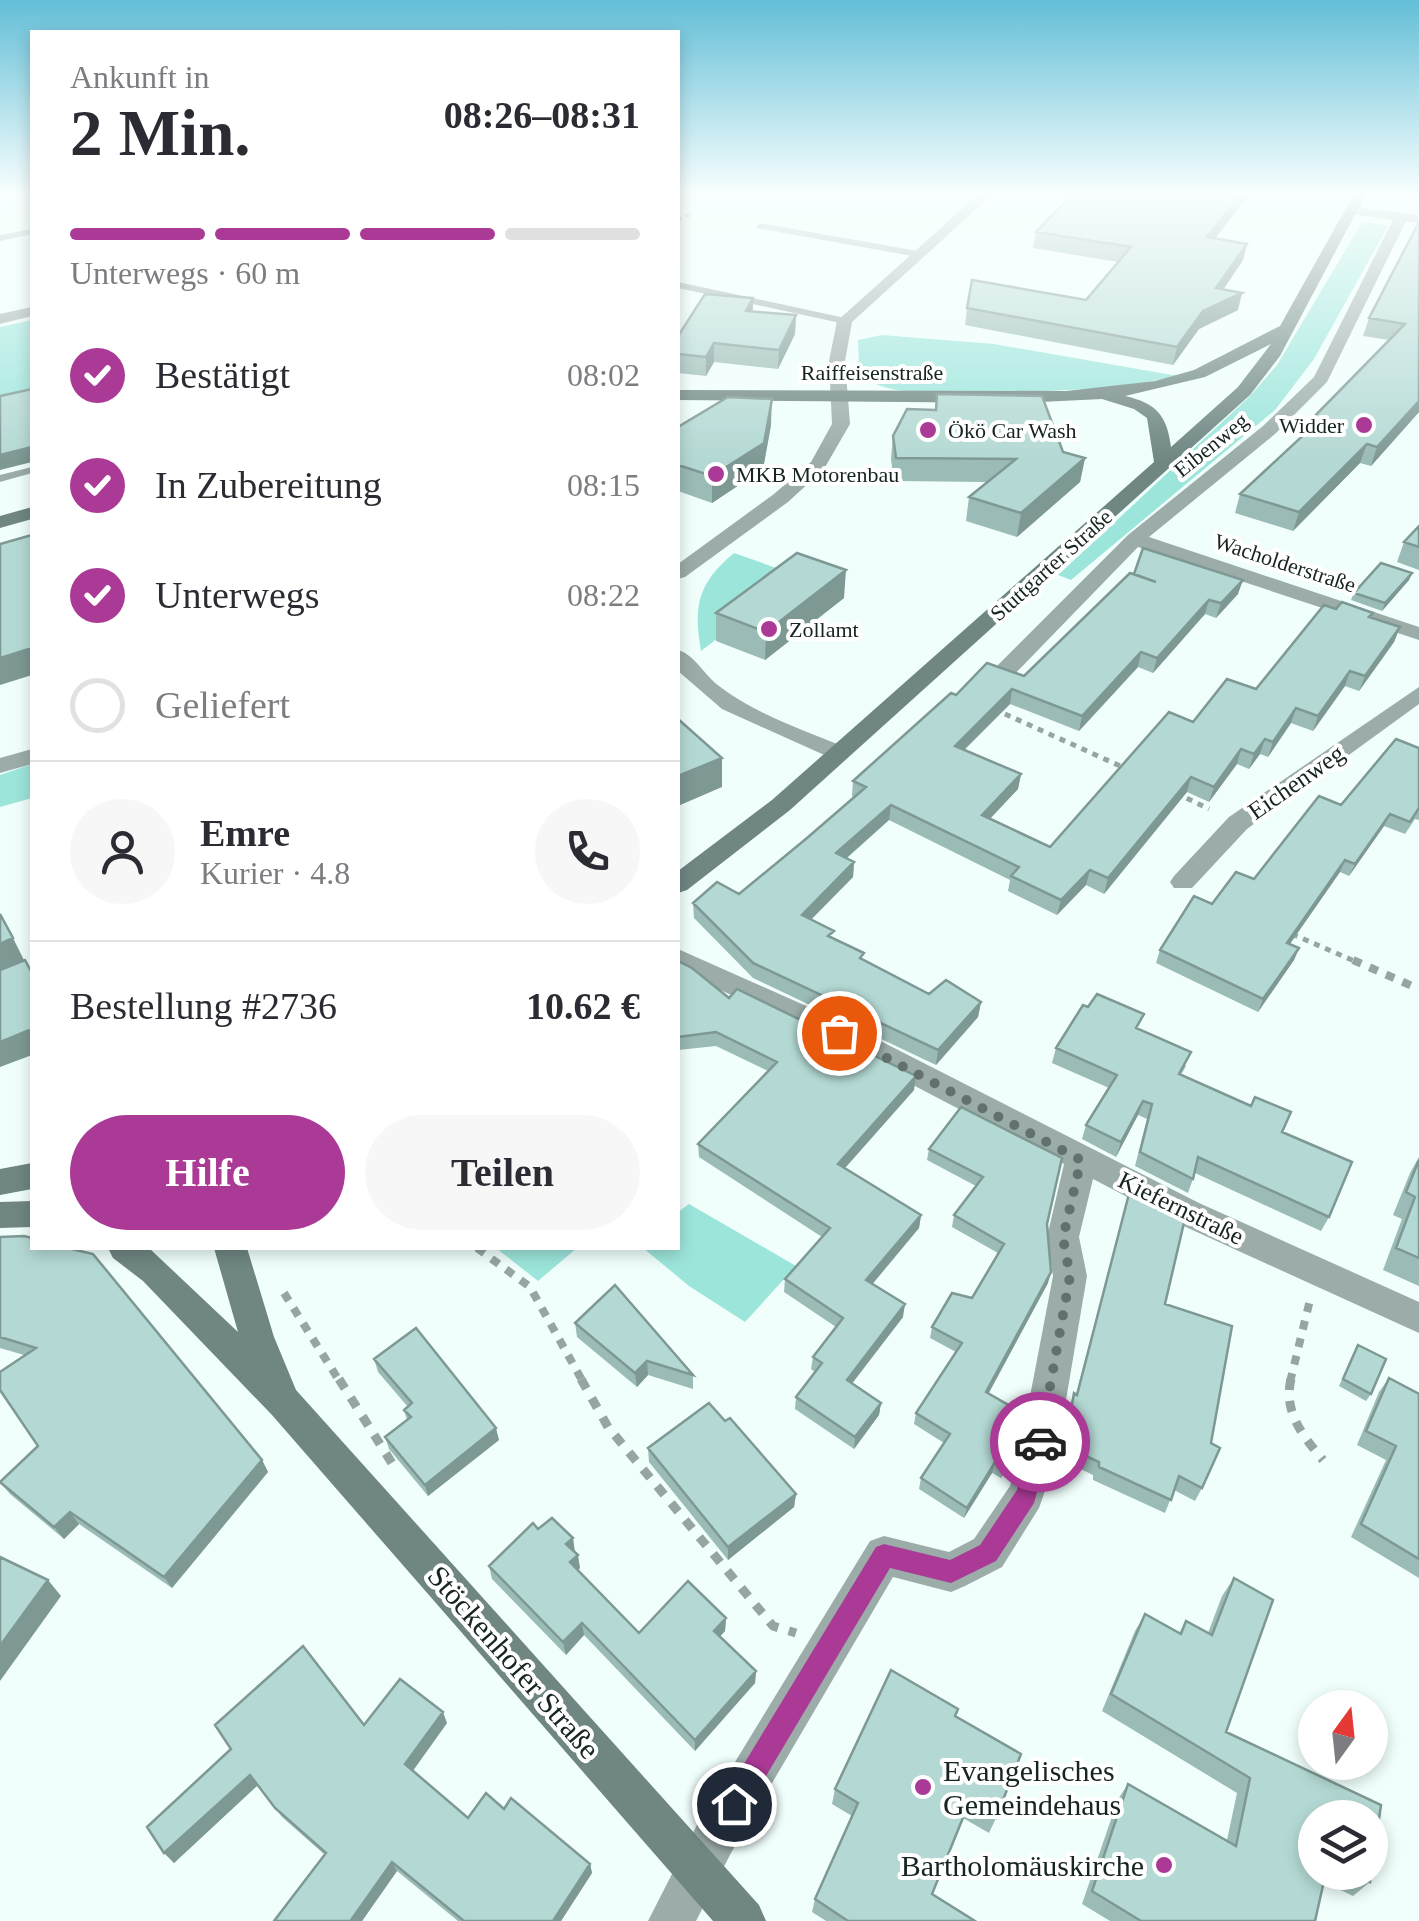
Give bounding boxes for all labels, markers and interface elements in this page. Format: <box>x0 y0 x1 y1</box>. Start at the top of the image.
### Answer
text: Ankunft in <box>70 59 210 95</box>
text: 08:26–08:31 <box>444 94 640 136</box>
text: 2 Min. <box>70 97 251 169</box>
text: Unterwegs · 60 m <box>70 255 300 291</box>
icon: check <box>70 348 125 403</box>
text: Bestätigt <box>155 354 290 396</box>
text: 08:02 <box>567 357 640 393</box>
street label: Raiffeisenstraße <box>801 360 943 385</box>
street label: Eibenweg <box>1169 408 1253 482</box>
place label: Widder <box>1279 413 1345 438</box>
marker: Widder <box>1353 414 1375 436</box>
place label: Ökö Car Wash <box>948 418 1077 443</box>
marker: Ökö Car Wash <box>917 419 939 441</box>
icon: check <box>70 458 125 513</box>
place label: MKB Motorenbau <box>736 462 899 487</box>
marker: MKB Motorenbau <box>705 463 727 485</box>
text: In Zubereitung <box>155 464 382 506</box>
text: 08:15 <box>567 467 640 503</box>
street label: Stuttgarter Straße <box>985 504 1117 626</box>
street label: Wacholderstraße <box>1211 528 1359 598</box>
icon: check <box>70 568 125 623</box>
text: Unterwegs <box>155 574 320 616</box>
text: 08:22 <box>567 577 640 613</box>
place label: Zollamt <box>789 617 859 642</box>
marker: Zollamt <box>758 618 780 640</box>
text: Geliefert <box>155 684 290 726</box>
street label: Eichenweg <box>1243 739 1350 825</box>
button: person <box>70 799 175 904</box>
button: phone <box>535 799 640 904</box>
text: Emre <box>200 812 290 854</box>
text: Kurier · 4.8 <box>200 855 350 891</box>
text: Bestellung #2736 <box>70 985 337 1027</box>
text: 10.62 € <box>526 985 640 1027</box>
pin <box>797 991 882 1076</box>
icon: bag <box>812 1006 867 1061</box>
button: Hilfe <box>70 1115 345 1230</box>
button: Teilen <box>365 1115 640 1230</box>
street label: Kiefernstraße <box>1114 1166 1248 1250</box>
courier <box>990 1392 1090 1492</box>
icon: car <box>1013 1415 1068 1470</box>
street label: Stöckenhofer Straße <box>421 1559 607 1765</box>
north arrow <box>1298 1690 1388 1780</box>
map controls <box>1298 1690 1388 1890</box>
place label: Evangelisches Gemeindehaus <box>943 1754 1121 1821</box>
pin <box>692 1762 777 1847</box>
marker: Evangelisches Gemeindehaus <box>912 1776 934 1798</box>
icon: home <box>707 1777 762 1832</box>
button: layers <box>1298 1800 1388 1890</box>
place label: Bartholomäuskirche <box>901 1849 1144 1882</box>
marker: Bartholomäuskirche <box>1153 1854 1175 1876</box>

